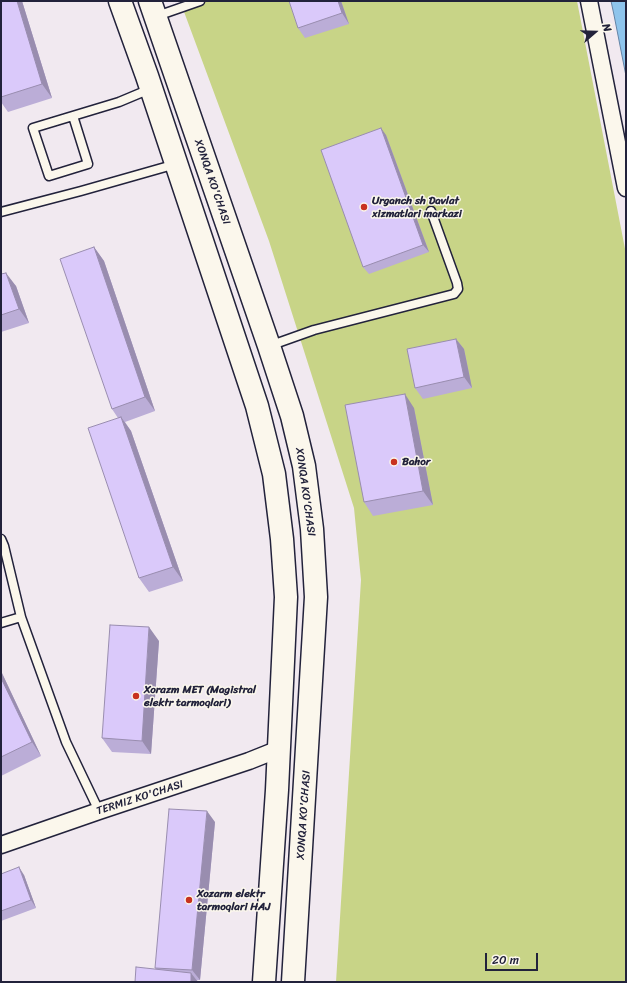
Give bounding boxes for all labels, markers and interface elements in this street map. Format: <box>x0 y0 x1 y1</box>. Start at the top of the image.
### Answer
north arrow <box>575 12 615 52</box>
text: N <box>597 21 617 35</box>
street label: XONQA KO'CHASI <box>191 138 233 226</box>
place label: Urganch sh Davlat xizmatlari markazi <box>372 194 462 220</box>
marker: Urganch sh Davlat xizmatlari markazi <box>359 202 369 212</box>
street label: XONQA KO'CHASI <box>292 447 318 537</box>
place label: Bahor <box>402 455 430 469</box>
marker: Bahor <box>389 457 399 467</box>
place label: Xorazm MET (Magistral elektr tarmoqlari) <box>144 683 256 709</box>
marker: Xorazm MET (Magistral elektr tarmoqlari) <box>131 691 141 701</box>
street label: XONQA KO'CHASI <box>294 770 314 860</box>
street label: TERMIZ KO'CHASI <box>95 778 185 818</box>
place label: Xozarm elektr tarmoqlari HAJ <box>197 887 270 913</box>
marker: Xozarm elektr tarmoqlari HAJ <box>184 895 194 905</box>
scale bar <box>487 945 540 971</box>
text: 20 m <box>492 949 519 971</box>

